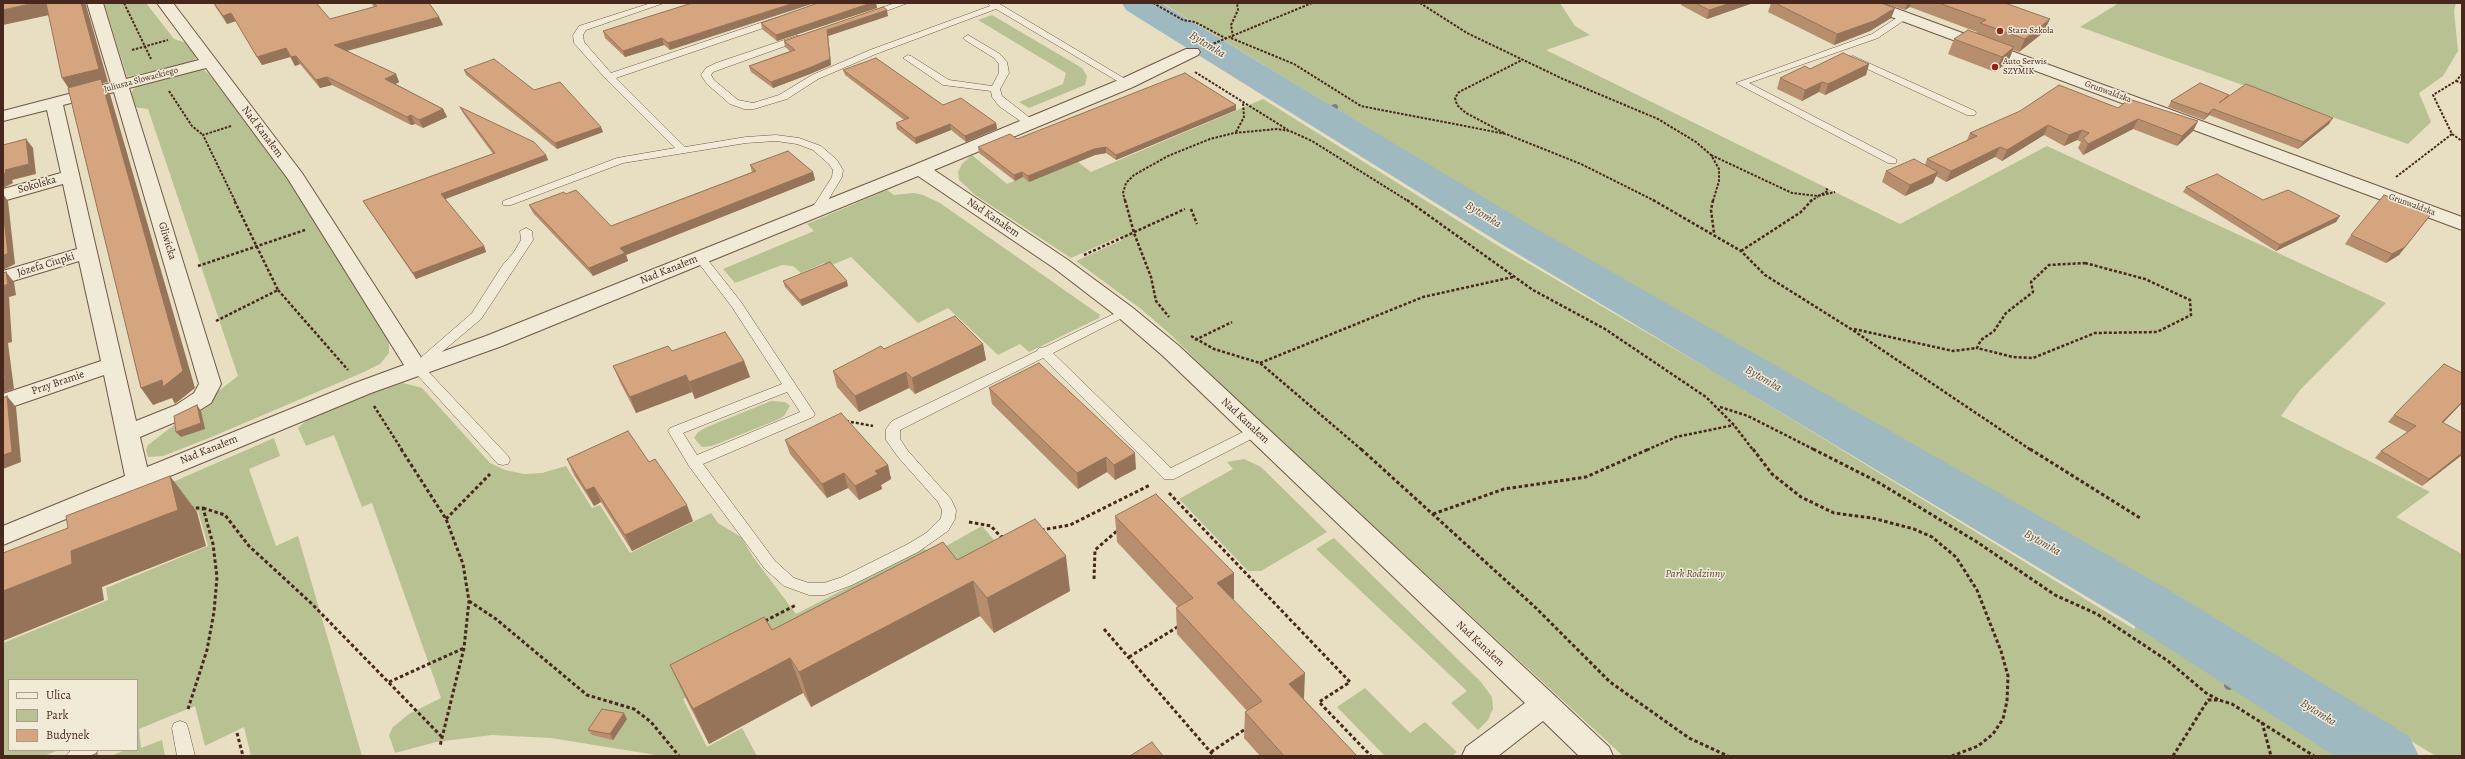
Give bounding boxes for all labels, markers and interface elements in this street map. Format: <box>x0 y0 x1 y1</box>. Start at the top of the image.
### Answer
marker: Stara Szkoła <box>1995 26 2005 36</box>
place label: Stara Szkoła <box>2008 26 2054 36</box>
water label: Bytomka <box>1186 29 1228 61</box>
place label: Auto Serwis SZYMIK <box>2003 57 2047 78</box>
marker: Auto Serwis SZYMIK <box>1990 62 2000 72</box>
street label: Juliusza Słowackiego <box>103 65 179 95</box>
street label: Grunwaldzka <box>2083 79 2133 105</box>
street label: Nad Kanałem <box>238 104 286 160</box>
street label: Sokolska <box>16 173 58 197</box>
street label: Grunwaldzka <box>2387 192 2437 218</box>
street label: Nad Kanałem <box>964 195 1022 241</box>
water label: Bytomka <box>1462 199 1504 231</box>
street label: Gliwicka <box>155 220 179 262</box>
street label: Józefa Ciupki <box>16 250 76 280</box>
street label: Nad Kanałem <box>638 252 700 288</box>
water label: Bytomka <box>1742 363 1784 395</box>
street label: Przy Bramie <box>30 368 86 398</box>
street label: Nad Kanałem <box>1218 395 1272 447</box>
street label: Nad Kanałem <box>178 432 240 468</box>
water label: Bytomka <box>2021 527 2063 559</box>
park label: Park Rodzinny <box>1665 567 1725 581</box>
street label: Nad Kanałem <box>1453 618 1507 670</box>
legend <box>8 679 138 751</box>
text: Ulica <box>46 687 71 703</box>
water label: Bytomka <box>2297 696 2339 730</box>
text: Park <box>46 707 69 723</box>
text: Budynek <box>46 727 89 743</box>

